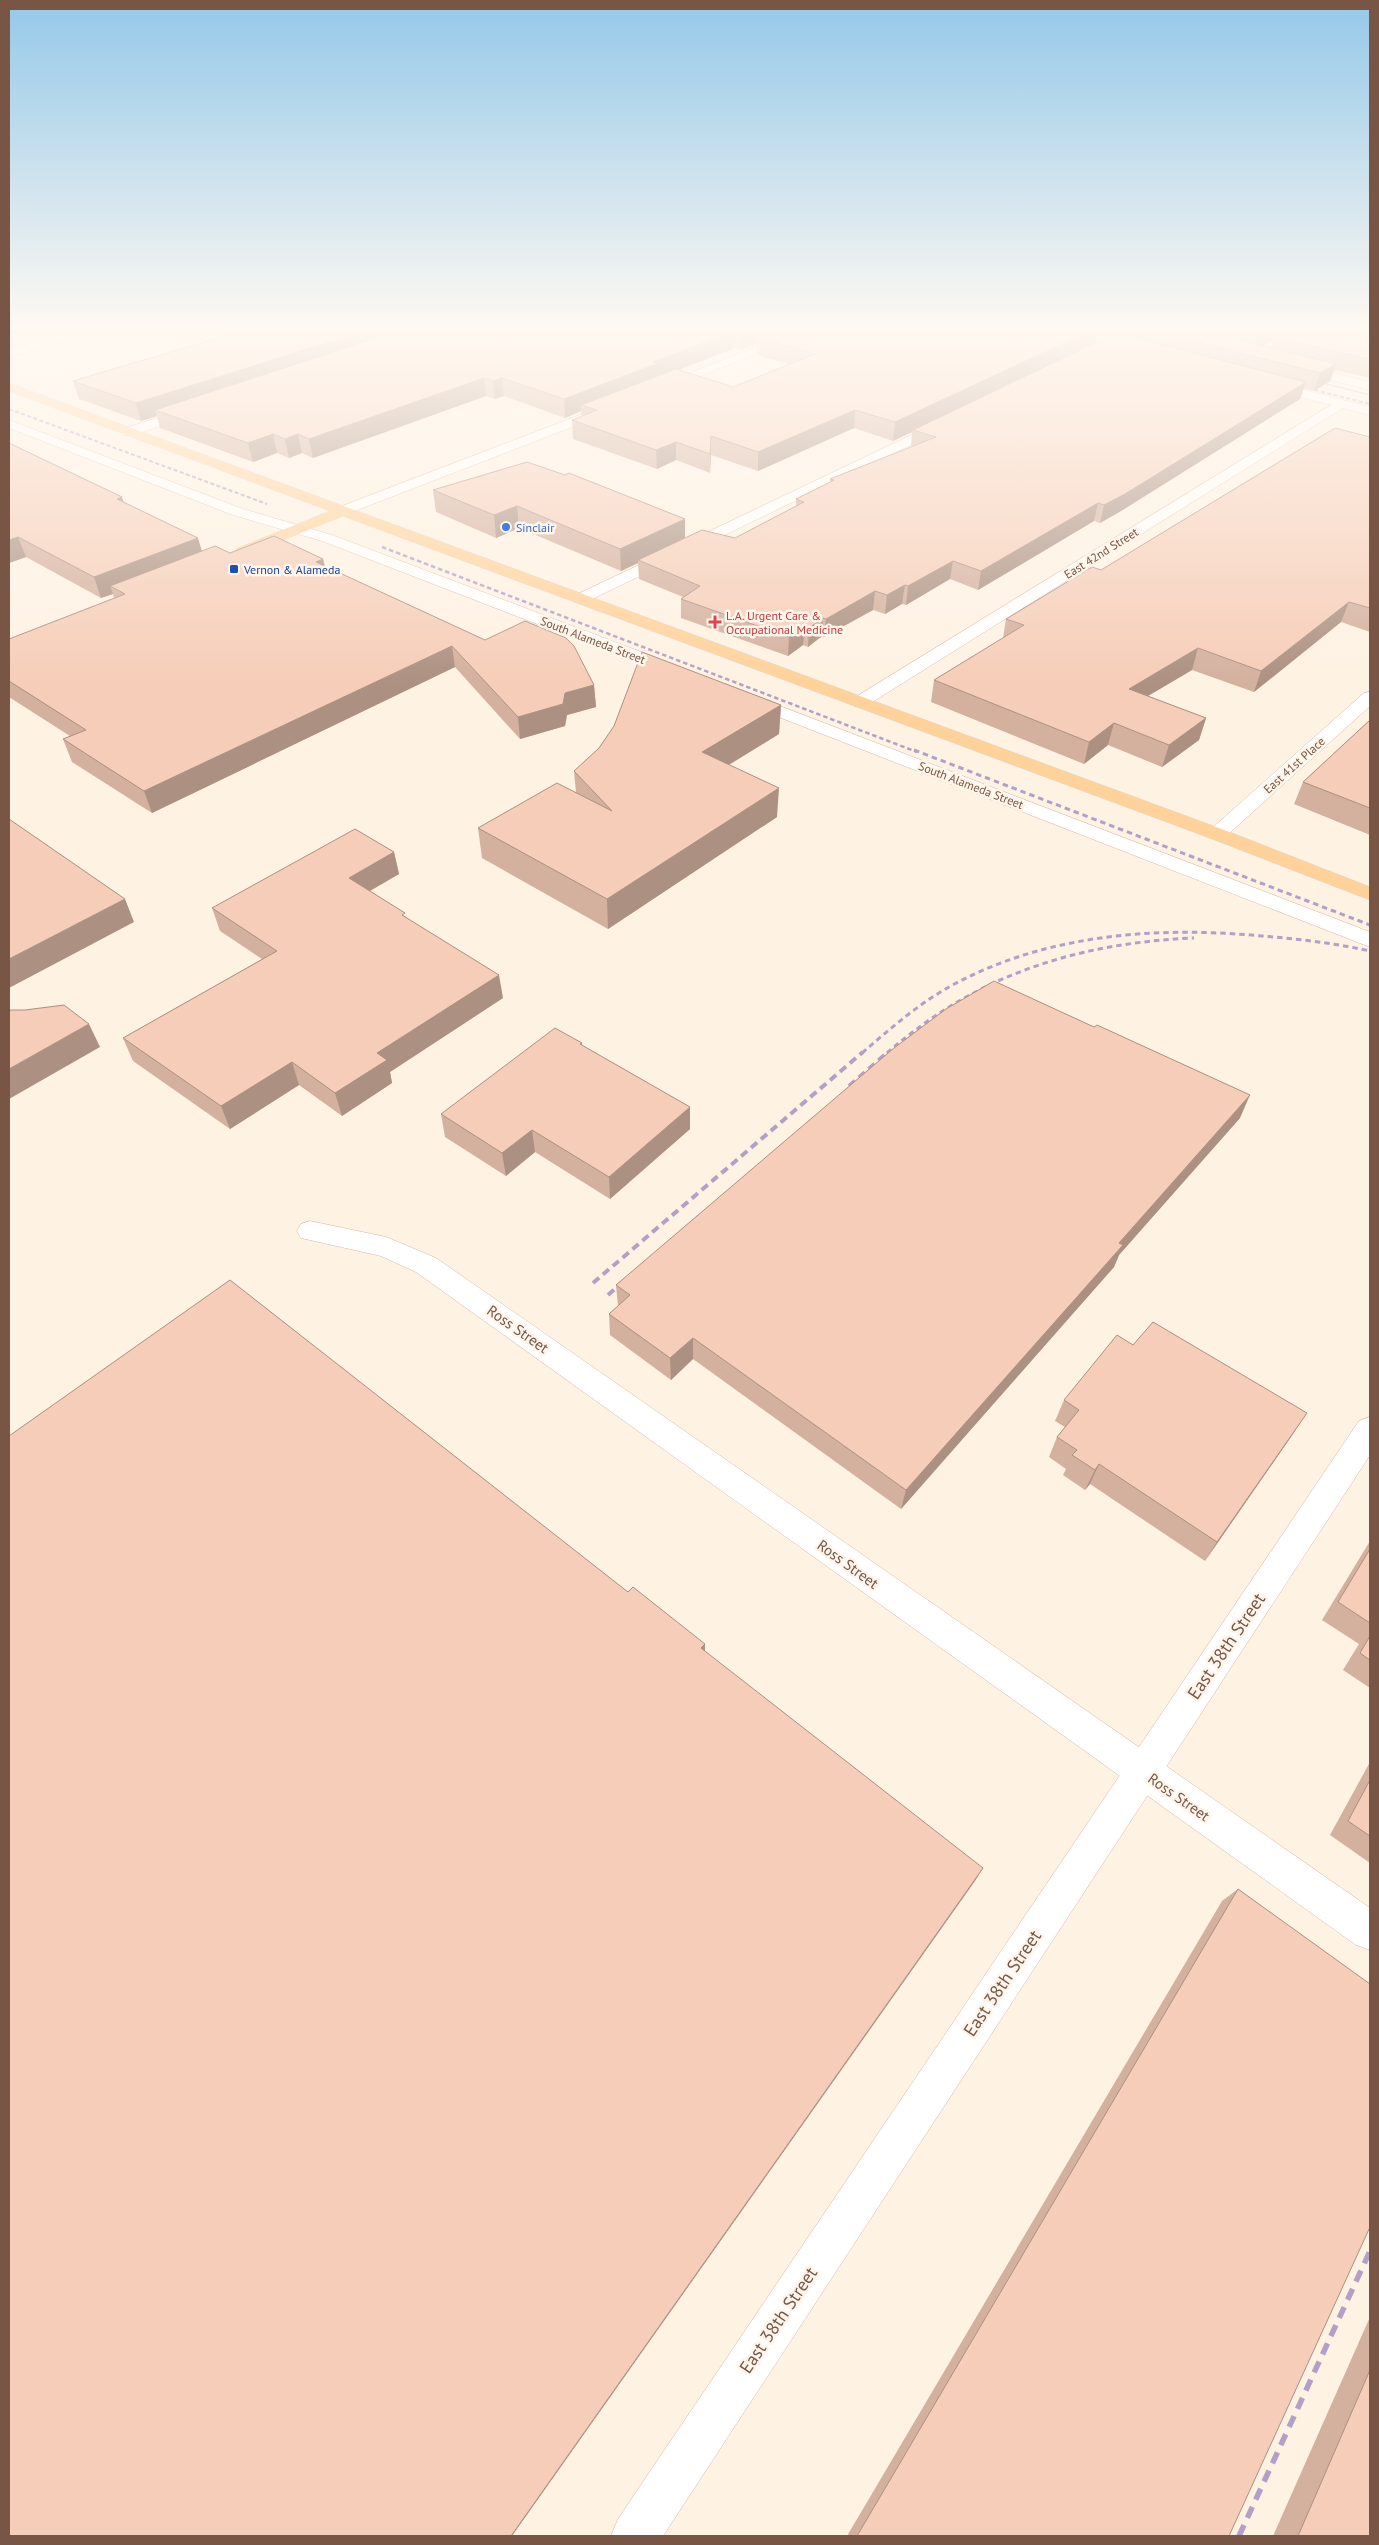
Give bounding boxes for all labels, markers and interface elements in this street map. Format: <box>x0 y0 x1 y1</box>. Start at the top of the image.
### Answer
place label: Sinclair <box>516 520 554 535</box>
marker: Sinclair <box>500 521 512 533</box>
street label: East 42nd Street <box>1061 524 1141 582</box>
place label: Vernon & Alameda <box>243 562 340 577</box>
marker: Vernon & Alameda <box>228 563 240 575</box>
place label: L.A. Urgent Care & Occupational Medicine <box>726 608 843 637</box>
street label: South Alameda Street <box>538 613 648 667</box>
marker: L.A. Urgent Care & Occupational Medicine <box>708 615 722 629</box>
street label: East 41st Place <box>1260 733 1328 797</box>
street label: South Alameda Street <box>916 758 1026 812</box>
street label: Ross Street <box>483 1301 553 1357</box>
street label: Ross Street <box>814 1535 882 1593</box>
street label: East 38th Street <box>1182 1588 1270 1704</box>
street label: Ross Street <box>1144 1769 1214 1825</box>
street label: East 38th Street <box>958 1925 1046 2041</box>
street label: East 38th Street <box>734 2262 822 2378</box>

